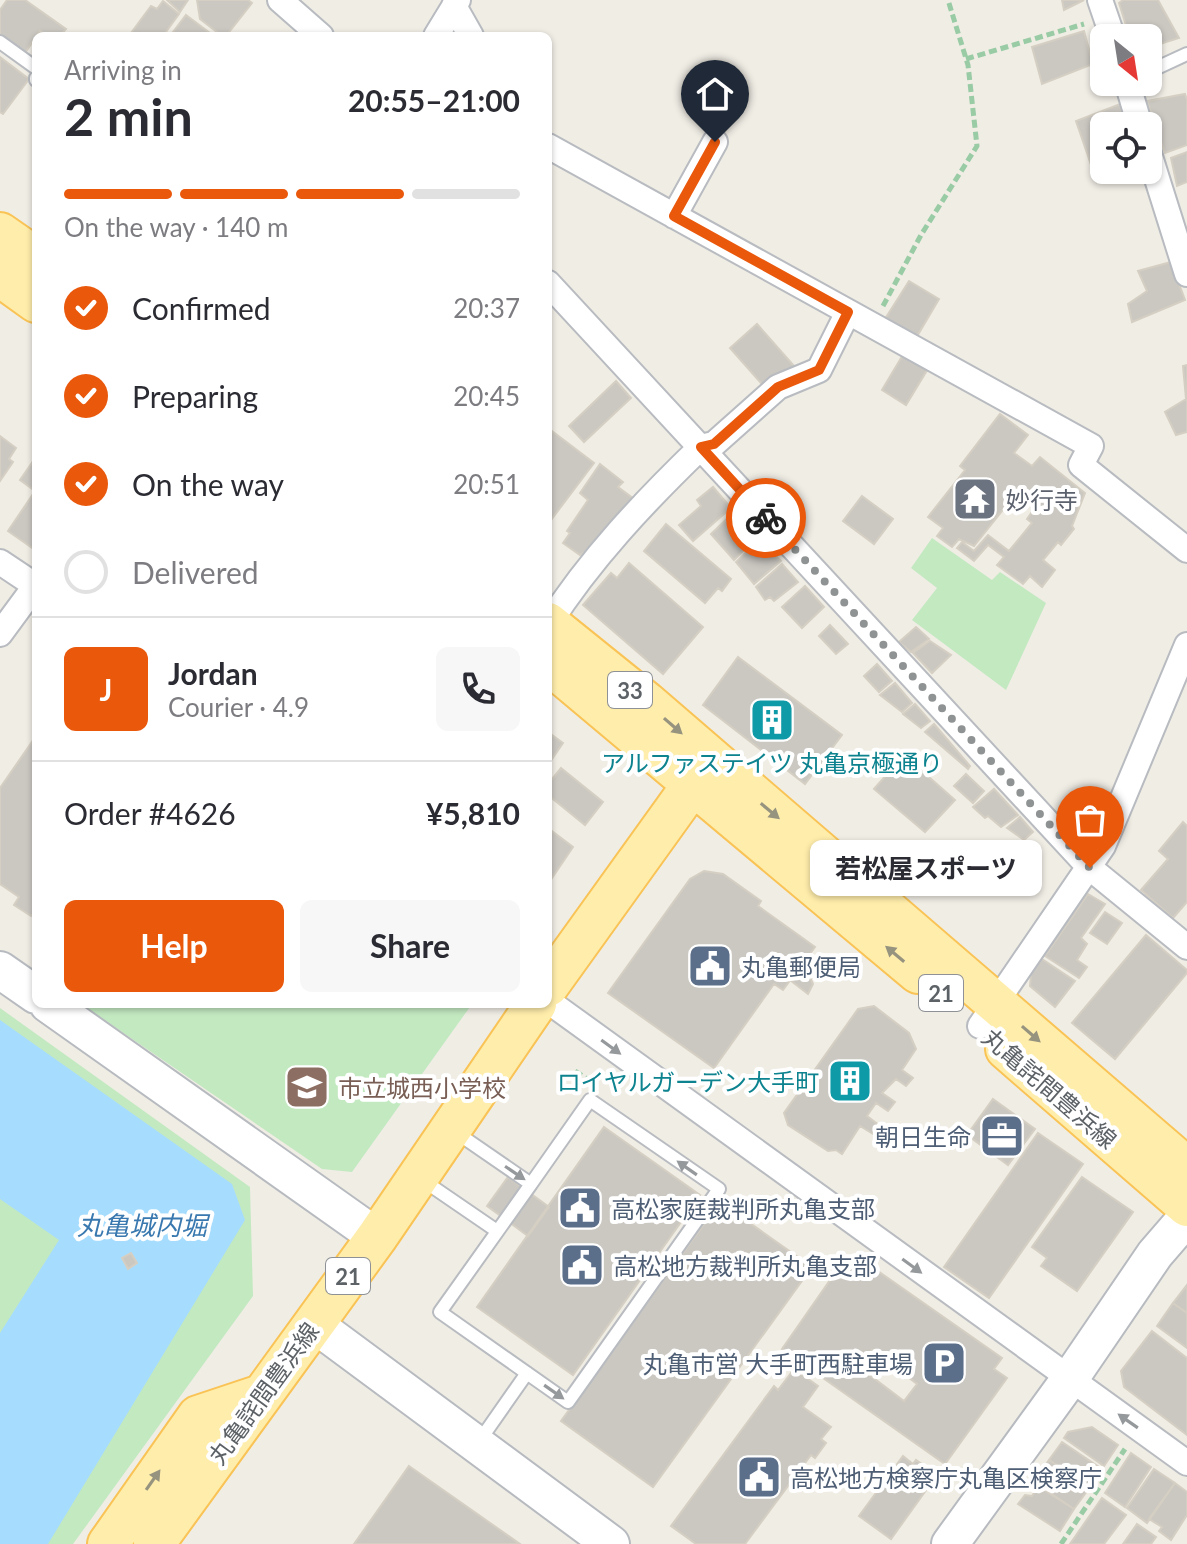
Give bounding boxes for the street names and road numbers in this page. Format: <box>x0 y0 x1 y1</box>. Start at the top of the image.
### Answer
road number: 33 <box>608 672 652 708</box>
road number: 21 <box>919 975 963 1011</box>
street label: 丸亀詫間豊浜線 <box>977 1022 1123 1154</box>
road number: 21 <box>326 1258 370 1294</box>
street label: 丸亀詫間豊浜線 <box>202 1317 324 1469</box>

